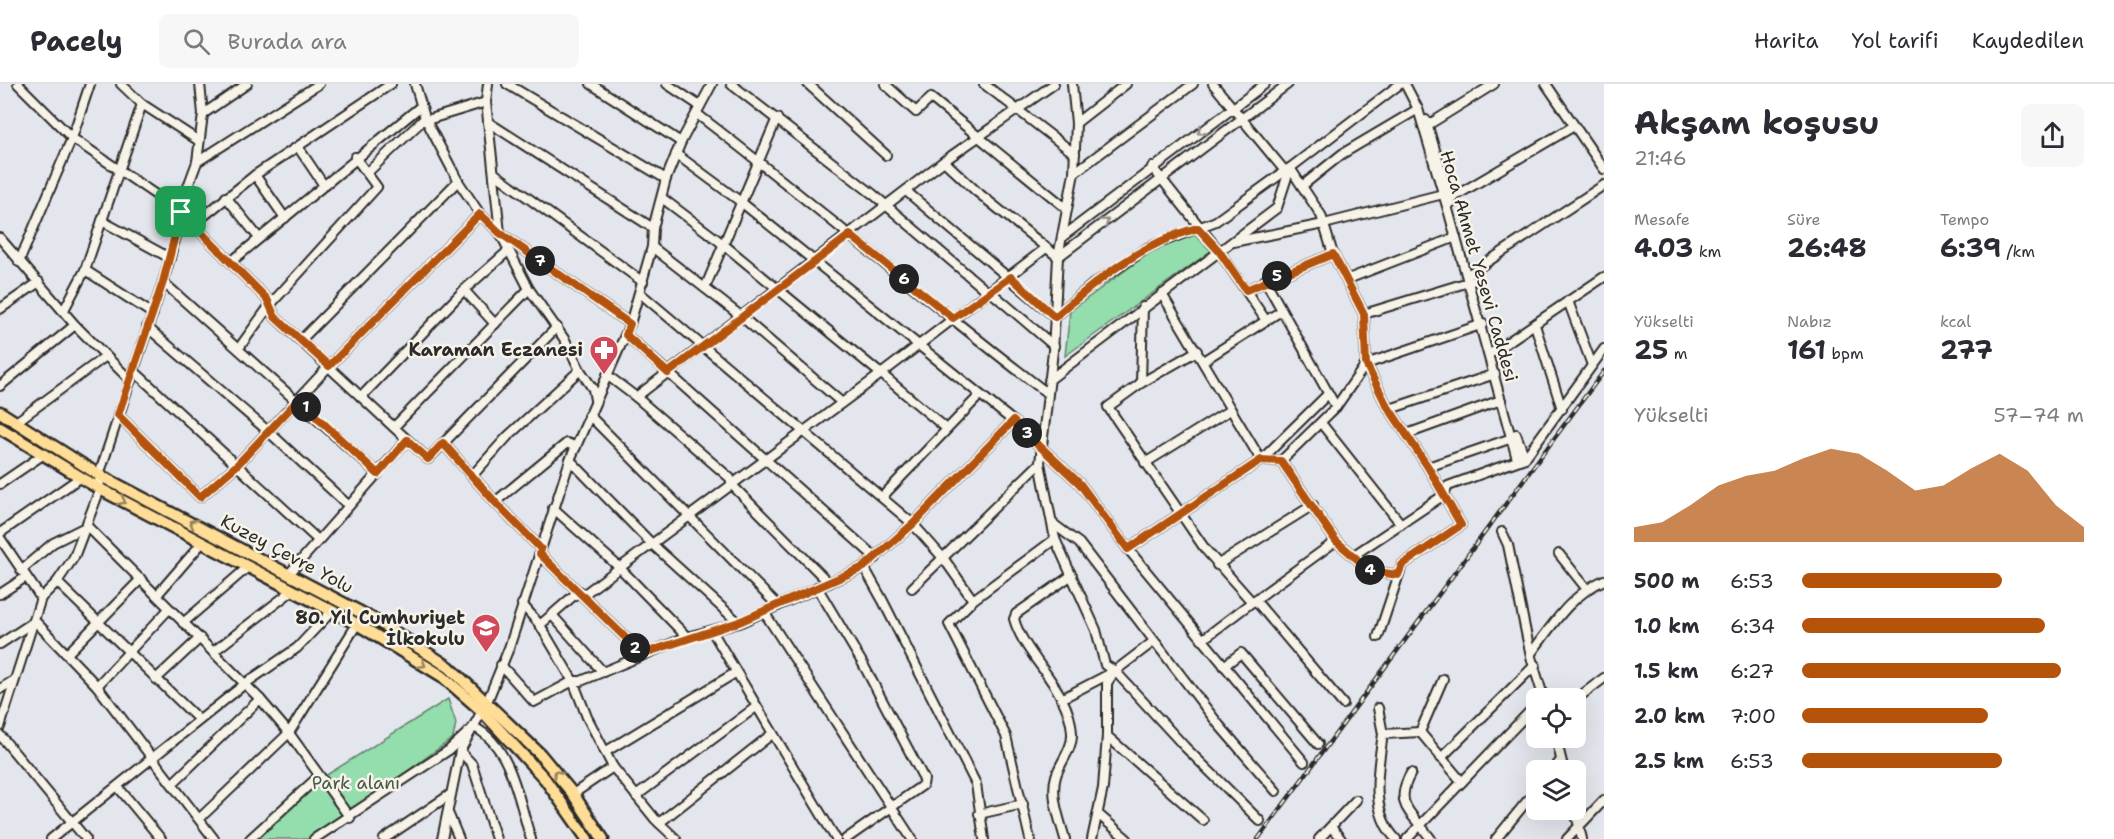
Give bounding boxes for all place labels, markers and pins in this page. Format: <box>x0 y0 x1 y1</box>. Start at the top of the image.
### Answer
pin <box>155 186 206 237</box>
pin: 7 <box>525 246 555 276</box>
pin: 5 <box>1262 261 1292 291</box>
pin: 6 <box>889 264 919 294</box>
pharmacy icon: Karaman Eczanesi <box>588 334 620 376</box>
place label: Karaman Eczanesi <box>409 338 583 362</box>
pin: 1 <box>291 392 321 422</box>
pin: 3 <box>1012 418 1042 448</box>
pin: 4 <box>1355 555 1385 585</box>
place label: 80. Yıl Cumhuriyet İlkokulu <box>295 606 465 651</box>
school or university icon: 80. Yıl Cumhuriyet İlkokulu <box>470 612 502 654</box>
pin: 2 <box>620 633 650 663</box>

